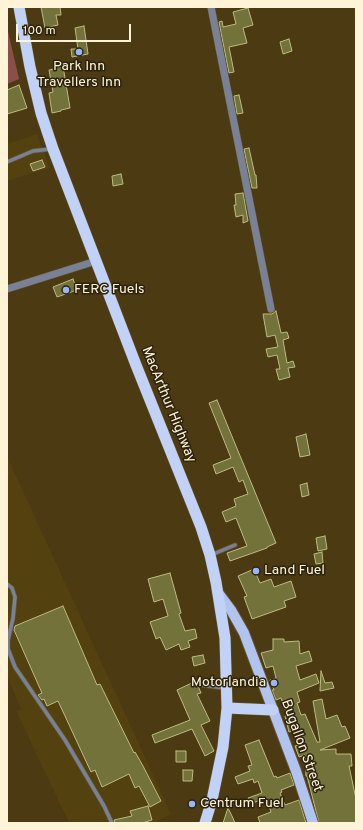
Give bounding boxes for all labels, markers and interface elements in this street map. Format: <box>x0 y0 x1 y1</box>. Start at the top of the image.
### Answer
scale bar <box>18 16 133 42</box>
text: 100 m <box>23 23 56 39</box>
marker: Park Inn Travellers Inn <box>74 47 84 57</box>
place label: Park Inn Travellers Inn <box>37 59 121 92</box>
place label: FERC Fuels <box>74 282 145 298</box>
marker: FERC Fuels <box>61 285 71 295</box>
street label: MacArthur Highway <box>137 344 199 466</box>
place label: Land Fuel <box>264 563 325 579</box>
marker: Land Fuel <box>251 566 261 576</box>
place label: Motorlandia <box>191 675 266 691</box>
marker: Motorlandia <box>269 678 279 688</box>
street label: Bugallon Street <box>276 697 326 795</box>
place label: Centrum Fuel <box>200 796 284 812</box>
marker: Centrum Fuel <box>187 799 197 809</box>

